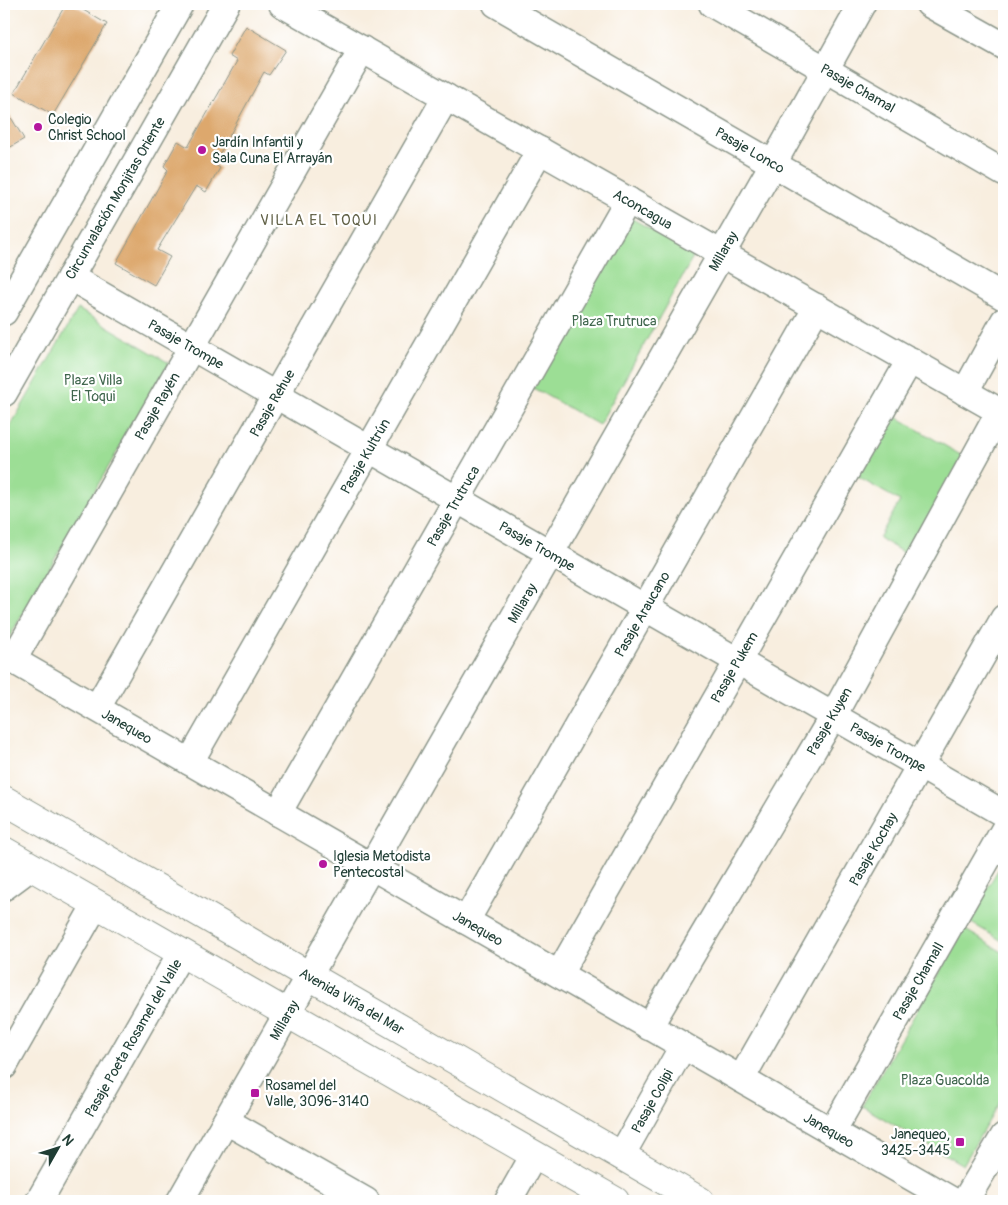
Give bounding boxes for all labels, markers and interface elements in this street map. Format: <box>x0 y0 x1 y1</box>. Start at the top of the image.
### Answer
street label: Pasaje Chamal <box>817 60 898 117</box>
place label: Colegio Christ School <box>48 111 126 144</box>
street label: Circunvalación Monjitas Oriente <box>62 114 169 283</box>
marker: Colegio Christ School <box>32 121 44 133</box>
street label: Pasaje Lonco <box>712 124 788 177</box>
place label: Jardín Infantil y Sala Cuna El Arrayán <box>212 134 332 167</box>
marker: Jardín Infantil y Sala Cuna El Arrayán <box>196 144 208 156</box>
street label: Aconcagua <box>610 186 675 233</box>
district label: VILLA EL TOQUI <box>260 211 378 230</box>
street label: Millaray <box>705 228 742 274</box>
park label: Plaza Trutruca <box>571 313 657 330</box>
street label: Pasaje Trompe <box>145 316 227 373</box>
street label: Pasaje Rehue <box>246 366 299 440</box>
street label: Pasaje Rayén <box>131 369 184 443</box>
park label: Plaza Villa El Toqui <box>64 372 122 405</box>
street label: Pasaje Kultrún <box>337 415 394 497</box>
street label: Pasaje Trutruca <box>423 463 483 550</box>
street label: Pasaje Trompe <box>496 518 578 575</box>
street label: Pasaje Araucano <box>611 568 674 660</box>
street label: Millaray <box>504 580 541 626</box>
street label: Pasaje Pukem <box>707 629 762 706</box>
street label: Pasaje Kuyen <box>803 684 856 758</box>
street label: Janequeo <box>98 705 156 748</box>
street label: Pasaje Trompe <box>847 719 929 776</box>
street label: Pasaje Kochay <box>846 810 901 889</box>
place label: Iglesia Metodista Pentecostal <box>333 848 430 881</box>
marker: Iglesia Metodista Pentecostal <box>317 858 329 870</box>
street label: Janequeo <box>449 907 507 950</box>
street label: Pasaje Chamall <box>889 939 948 1023</box>
street label: Pasaje Poeta Rosamel del Valle <box>81 956 186 1120</box>
street label: Avenida Viña del Mar <box>296 964 407 1038</box>
street label: Millaray <box>266 997 303 1043</box>
street label: Pasaje Colipi <box>628 1066 677 1136</box>
park label: Plaza Guacolda <box>901 1072 989 1089</box>
place label: Rosamel del Valle, 3096-3140 <box>265 1077 369 1110</box>
marker: Rosamel del Valle, 3096-3140 <box>249 1087 261 1099</box>
street label: Janequeo <box>800 1109 858 1152</box>
north arrow <box>32 1122 82 1172</box>
place label: Janequeo, 3425-3445 <box>881 1126 950 1159</box>
text: N <box>58 1131 77 1149</box>
marker: Janequeo, 3425-3445 <box>954 1136 966 1148</box>

